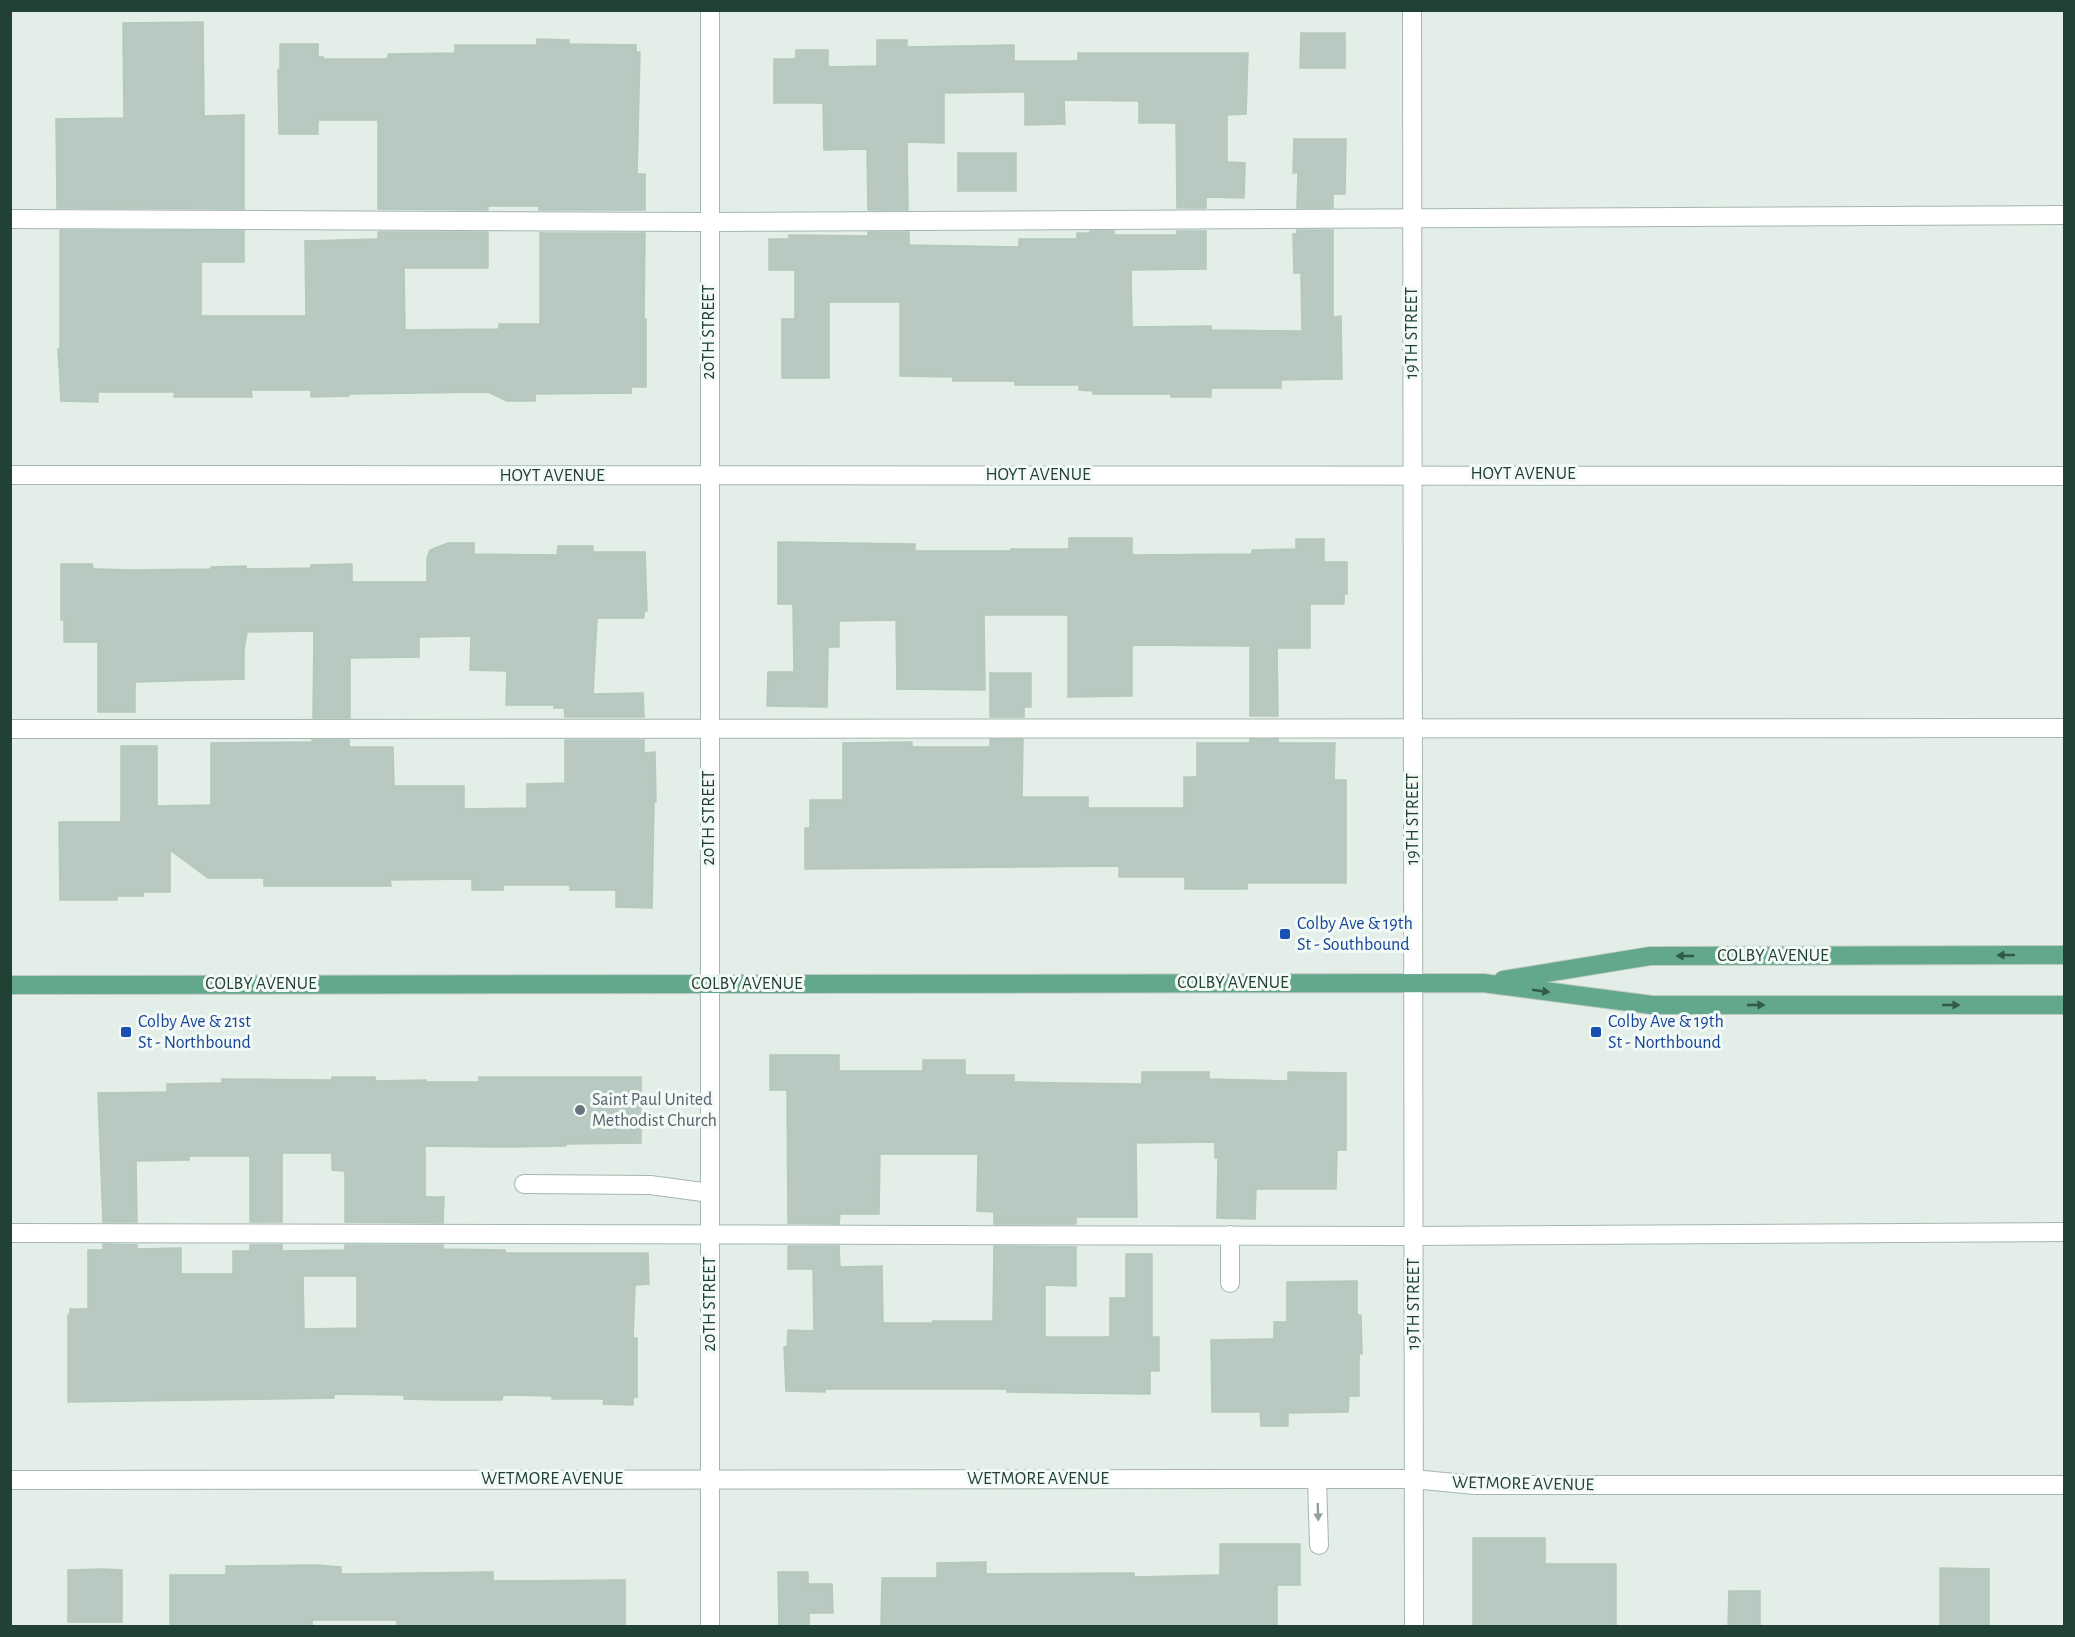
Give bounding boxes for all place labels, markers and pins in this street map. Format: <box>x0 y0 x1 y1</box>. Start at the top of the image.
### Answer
place label: Colby Ave & 19th St - Southbound <box>1297 915 1413 954</box>
marker: Colby Ave & 19th St - Southbound <box>1278 927 1292 941</box>
place label: Colby Ave & 21st St - Northbound <box>138 1013 251 1052</box>
place label: Colby Ave & 19th St - Northbound <box>1608 1013 1724 1052</box>
marker: Colby Ave & 21st St - Northbound <box>119 1025 133 1039</box>
marker: Colby Ave & 19th St - Northbound <box>1589 1025 1603 1039</box>
place label: Saint Paul United Methodist Church <box>592 1091 717 1130</box>
marker: Saint Paul United Methodist Church <box>573 1103 587 1117</box>

